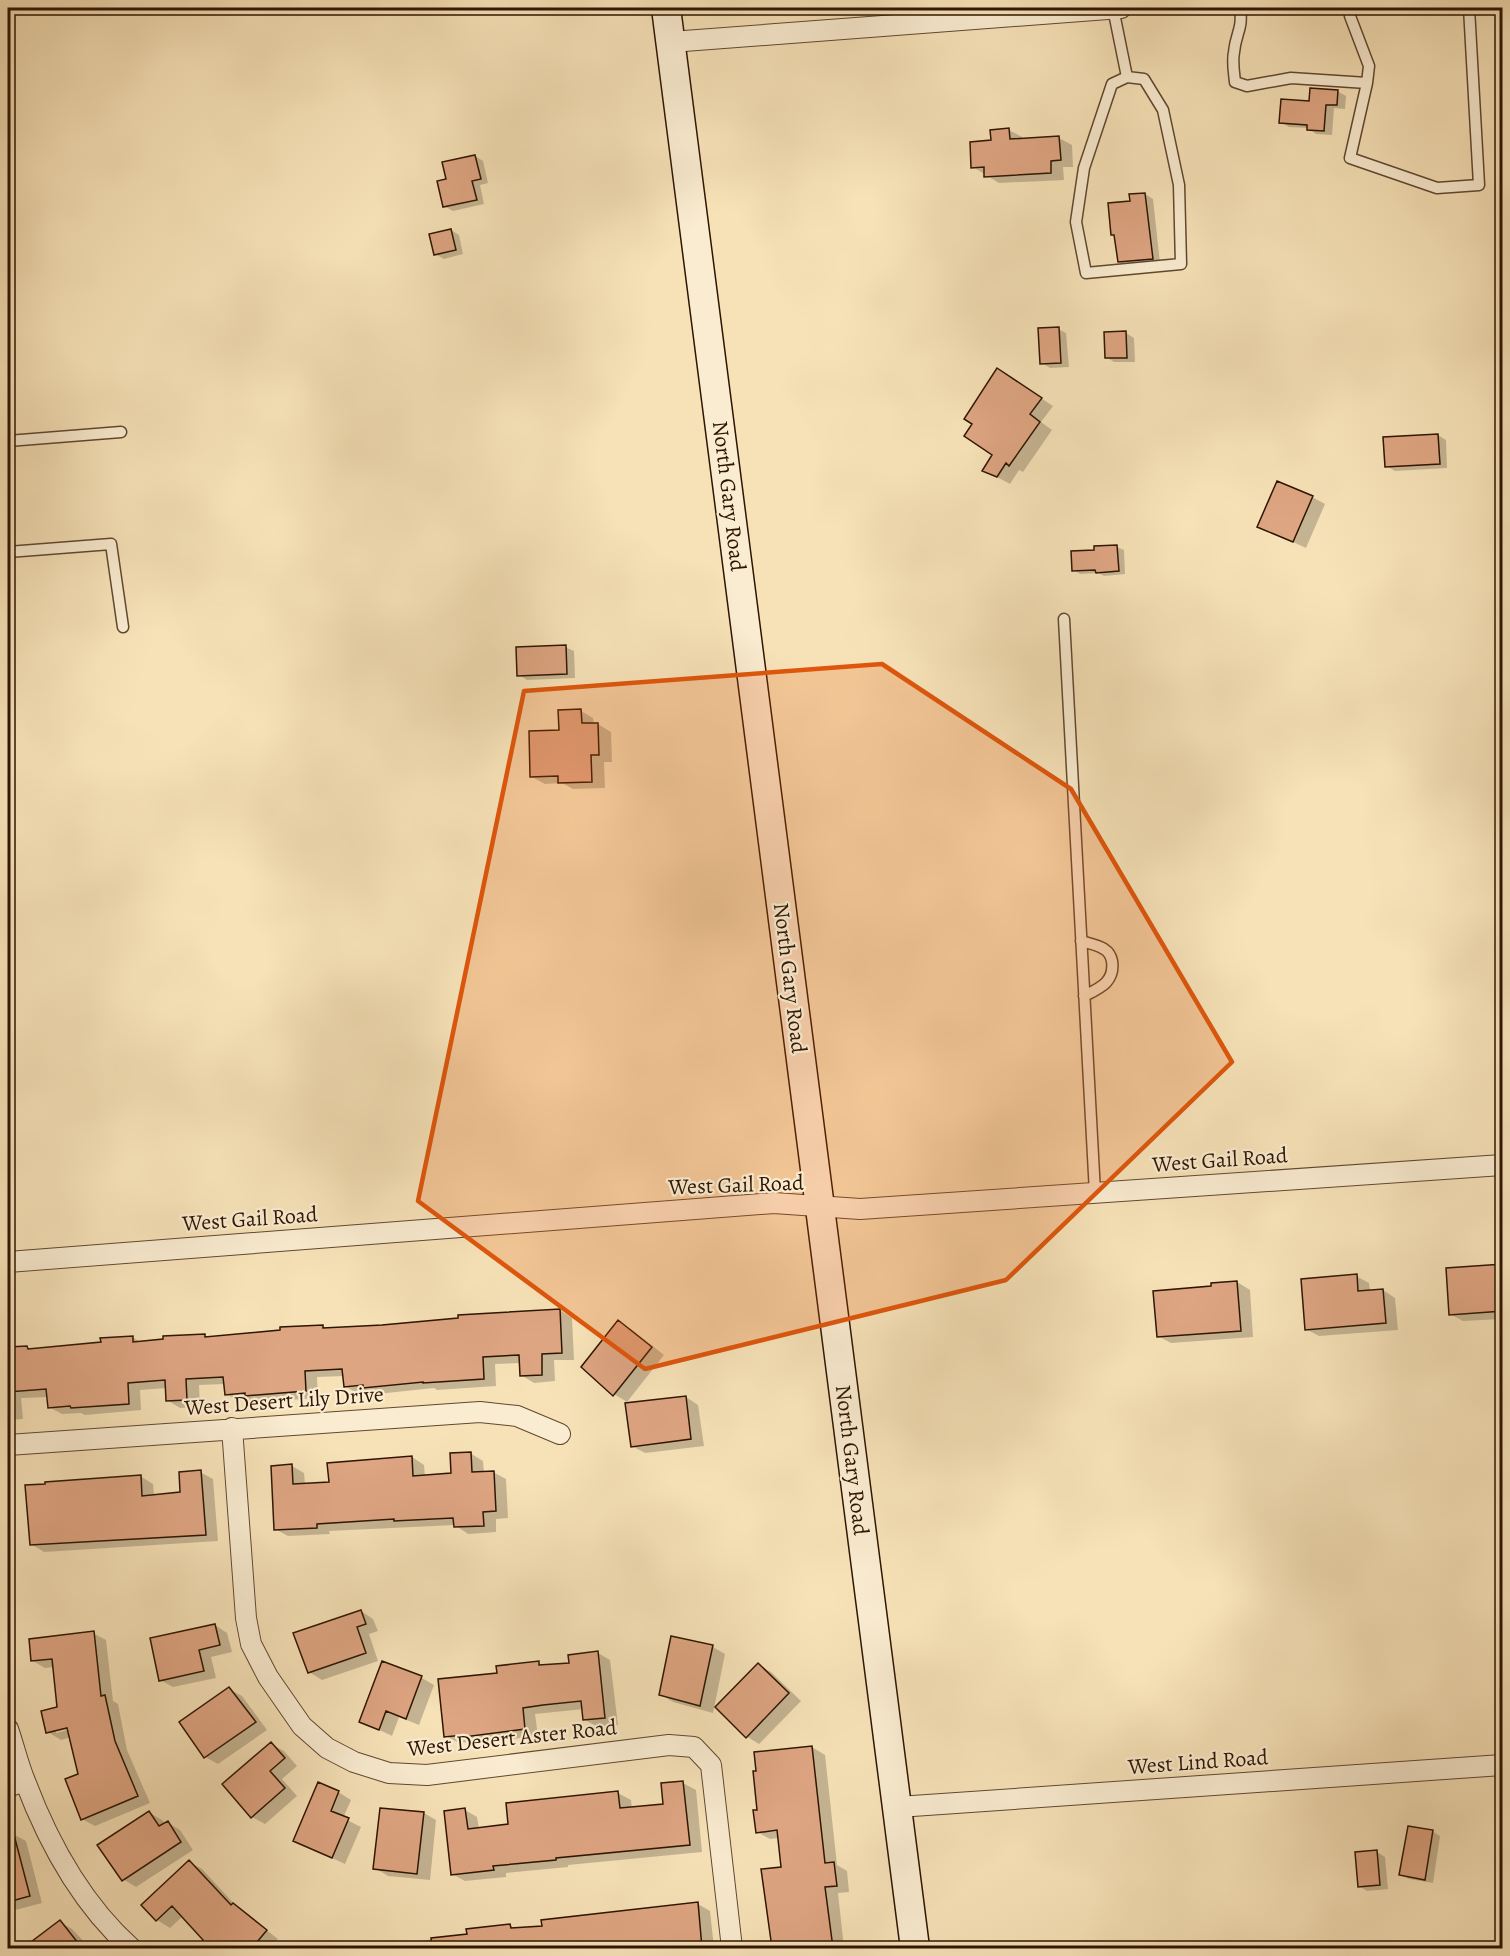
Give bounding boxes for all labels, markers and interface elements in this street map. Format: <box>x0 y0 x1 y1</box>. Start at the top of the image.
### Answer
street label: North Gary Road <box>705 419 753 573</box>
street label: North Gary Road <box>766 901 814 1055</box>
street label: West Gail Road <box>1150 1140 1289 1180</box>
street label: West Gail Road <box>667 1168 804 1202</box>
street label: West Gail Road <box>180 1199 319 1239</box>
street label: West Desert Lily Drive <box>182 1379 385 1423</box>
street label: North Gary Road <box>828 1383 876 1537</box>
street label: West Desert Aster Road <box>405 1712 618 1764</box>
street label: West Lind Road <box>1126 1742 1269 1782</box>

